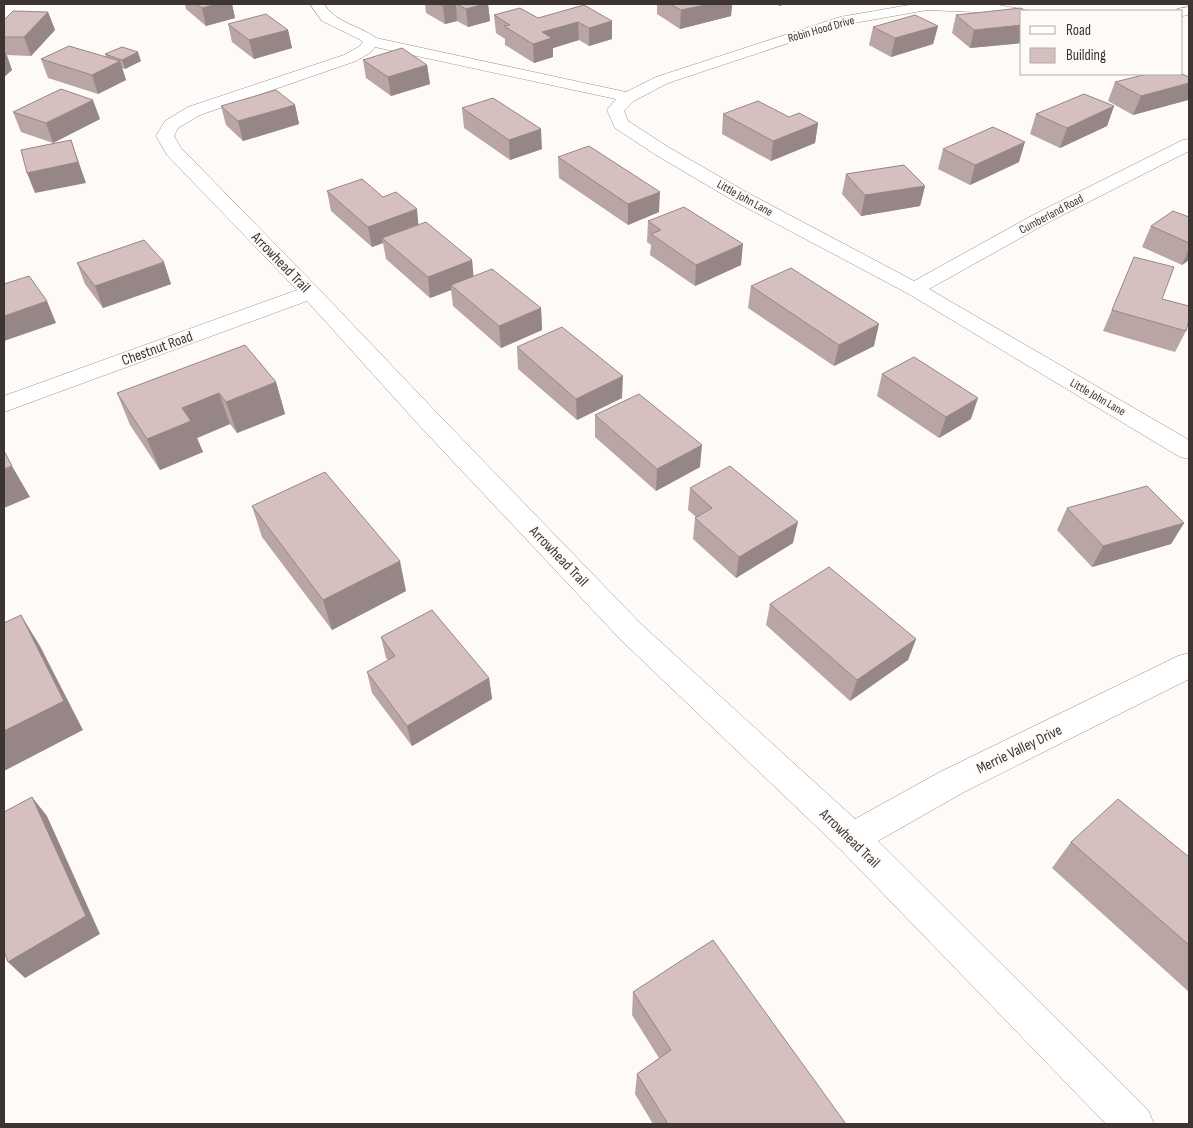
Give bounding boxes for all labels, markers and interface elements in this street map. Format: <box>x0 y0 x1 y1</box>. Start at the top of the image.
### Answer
legend <box>1020 10 1183 75</box>
street label: Robin Hood Drive <box>786 13 856 46</box>
text: Road <box>1066 21 1091 40</box>
text: Building <box>1066 46 1106 65</box>
street label: Little John Lane <box>714 177 775 220</box>
street label: Cumberland Road <box>1017 191 1086 238</box>
street label: Arrowhead Trail <box>246 227 314 297</box>
street label: Chestnut Road <box>119 327 195 370</box>
street label: Little John Lane <box>1067 376 1128 419</box>
street label: Arrowhead Trail <box>524 521 592 591</box>
street label: Merrie Valley Drive <box>973 721 1065 778</box>
street label: Arrowhead Trail <box>815 804 884 872</box>

